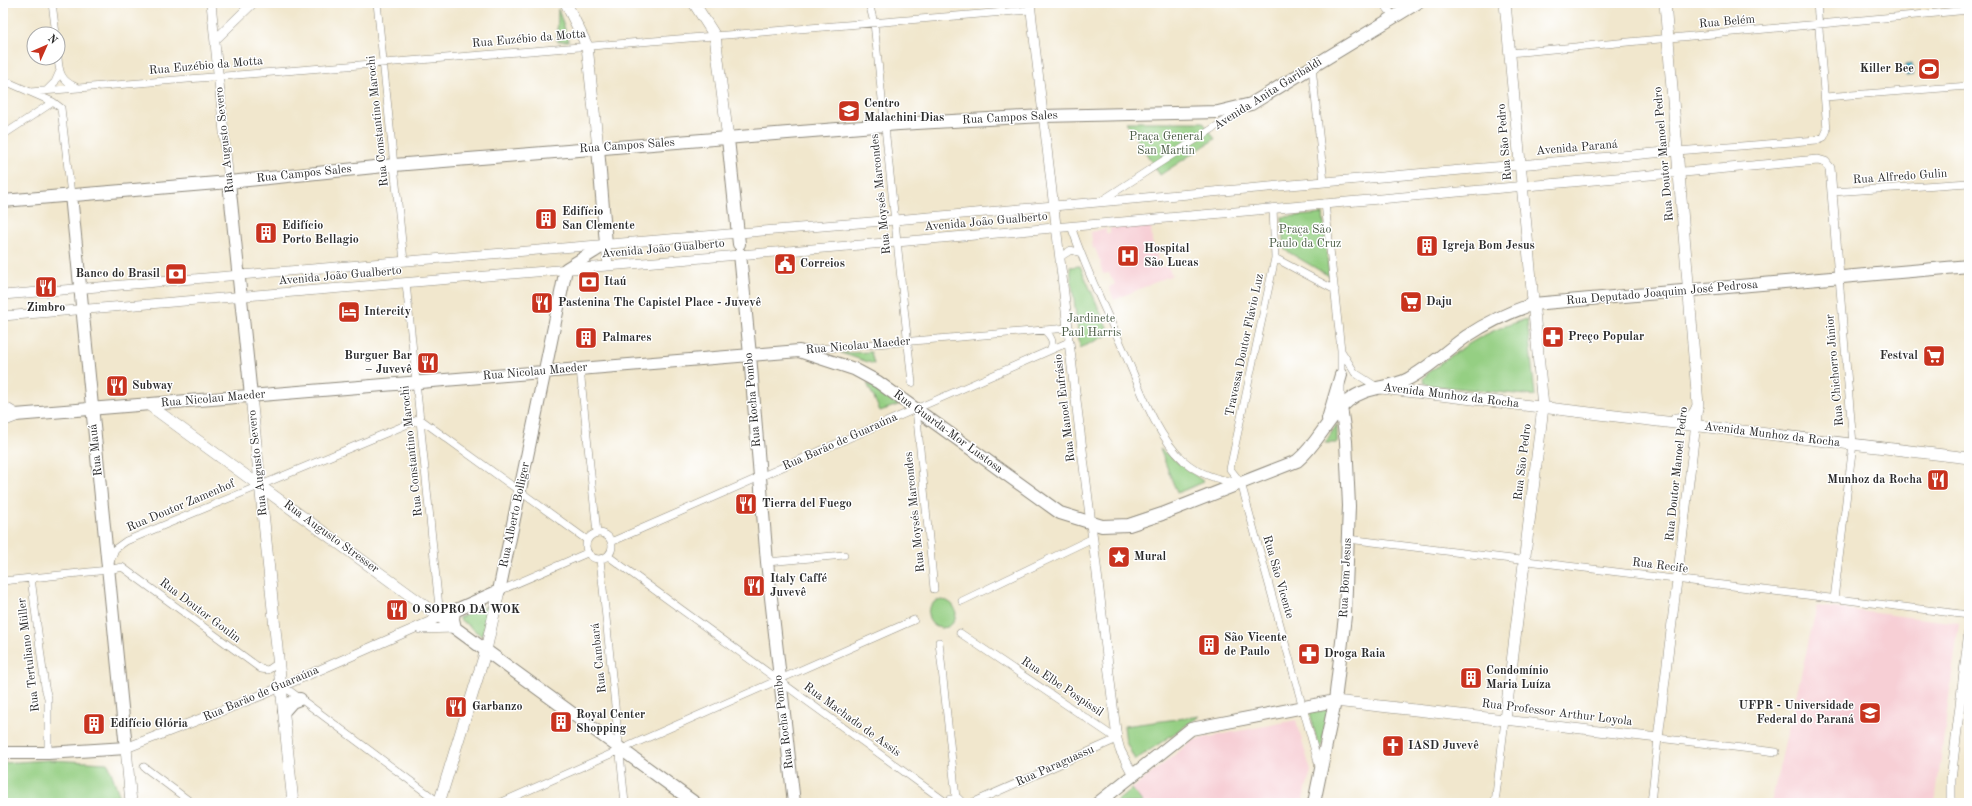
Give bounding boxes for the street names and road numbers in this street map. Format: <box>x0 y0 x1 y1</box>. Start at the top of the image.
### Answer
street label: Rua Belém <box>1698 14 1756 30</box>
street label: Rua Euzébio da Motta <box>472 28 587 50</box>
street label: Rua Euzébio da Motta <box>149 55 264 77</box>
street label: Rua Constantino Marochi <box>365 55 391 187</box>
street label: Avenida Anita Garibaldi <box>1212 56 1324 132</box>
street label: Rua Augusto Severo <box>213 86 237 194</box>
street label: Rua Doutor Manoel Pedro <box>1652 86 1676 222</box>
street label: Rua São Pedro <box>1496 103 1514 181</box>
street label: Rua Campos Sales <box>962 109 1058 127</box>
street label: Rua Moysés Marcondes <box>869 133 893 255</box>
street label: Rua Campos Sales <box>579 137 675 155</box>
street label: Avenida Paraná <box>1536 138 1618 158</box>
street label: Rua Campos Sales <box>256 163 352 185</box>
street label: Rua Alfredo Gulin <box>1852 168 1948 186</box>
street label: Avenida João Gualberto <box>924 211 1048 233</box>
street label: Avenida João Gualberto <box>601 238 725 260</box>
street label: Avenida João Gualberto <box>278 265 402 287</box>
street label: Travessa Doutor Flávio Luz <box>1224 272 1266 418</box>
street label: Rua Deputado Joaquim José Pedrosa <box>1566 279 1758 307</box>
street label: Rua Chichorro Júnior <box>1824 313 1846 427</box>
street label: Rua Nicolau Maeder <box>805 335 911 357</box>
street label: Rua Rocha Pombo <box>743 352 763 448</box>
street label: Rua Manoel Eufrásio <box>1052 353 1078 463</box>
street label: Rua Nicolau Maeder <box>482 361 588 383</box>
street label: Avenida Munhoz da Rocha <box>1382 382 1520 410</box>
street label: Rua Constantino Marochi <box>399 385 425 517</box>
street label: Rua Nicolau Maeder <box>160 388 266 410</box>
street label: Rua Guarda-Mor Lustosa <box>891 388 1005 476</box>
street label: Rua Doutor Manoel Pedro <box>1664 406 1690 542</box>
street label: Rua Augusto Severo <box>246 409 270 517</box>
street label: Rua Barão de Guaraúna <box>781 411 899 473</box>
street label: Avenida Munhoz da Rocha <box>1703 421 1841 449</box>
street label: Rua Mauá <box>87 423 105 477</box>
street label: Rua São Pedro <box>1512 423 1534 501</box>
street label: Rua Moysés Marcondes <box>903 451 927 573</box>
street label: Rua Alberto Bolliger <box>498 461 532 569</box>
street label: Rua Doutor Zamenhof <box>125 477 238 534</box>
street label: Rua Augusto Stresser <box>281 499 381 576</box>
street label: Rua São Vicente <box>1260 534 1296 620</box>
street label: Rua Bom Jesus <box>1338 538 1354 618</box>
street label: Rua Recife <box>1631 557 1689 575</box>
street label: Rua Doutor Goulin <box>157 577 243 646</box>
street label: Rua Tertuliano Müller <box>16 597 42 713</box>
street label: Rua Cambará <box>589 622 609 694</box>
street label: Rua Elbe Pospissil <box>1019 655 1105 719</box>
street label: Rua Barão de Guaraúna <box>201 664 321 724</box>
street label: Rua Rocha Pombo <box>772 674 796 770</box>
street label: Rua Machado de Assis <box>801 681 903 759</box>
street label: Rua Professor Arthur Loyola <box>1481 698 1633 728</box>
street label: Rua Paraguassu <box>1014 743 1097 789</box>

